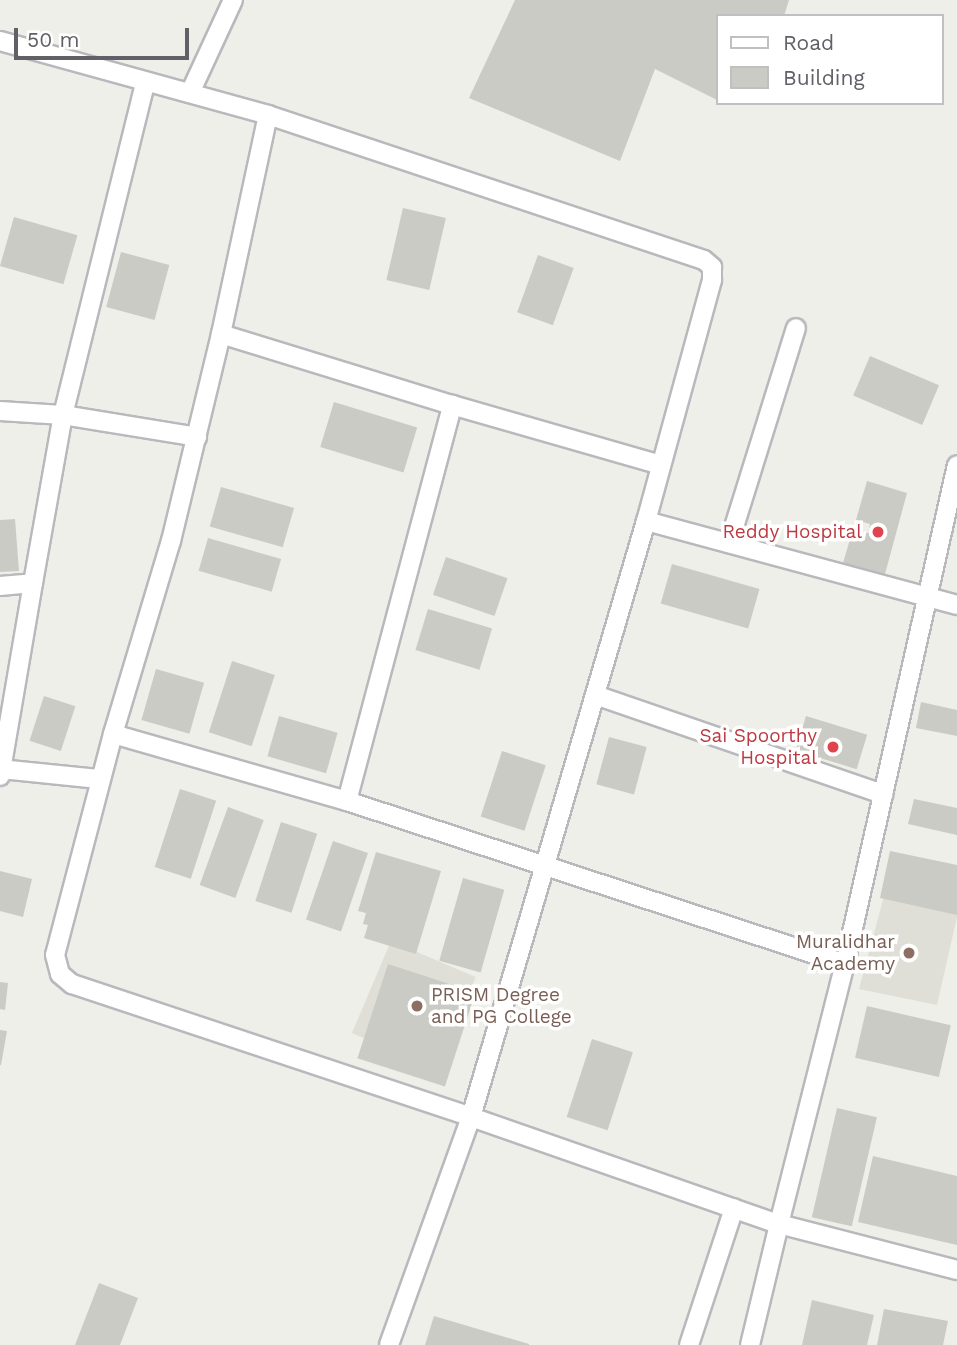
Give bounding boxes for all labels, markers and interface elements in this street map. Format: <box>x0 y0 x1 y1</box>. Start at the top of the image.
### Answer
scale bar <box>18 14 192 58</box>
legend <box>716 14 943 105</box>
text: 50 m <box>27 27 79 52</box>
text: Road <box>783 30 834 55</box>
text: Building <box>783 65 865 90</box>
place label: Reddy Hospital <box>722 521 862 543</box>
marker: Reddy Hospital <box>868 522 888 542</box>
place label: Sai Spoorthy Hospital <box>699 725 817 769</box>
marker: Sai Spoorthy Hospital <box>823 737 843 757</box>
place label: Muralidhar Academy <box>796 931 895 975</box>
marker: Muralidhar Academy <box>901 945 917 961</box>
place label: PRISM Degree and PG College <box>431 984 572 1028</box>
marker: PRISM Degree and PG College <box>409 998 425 1014</box>

